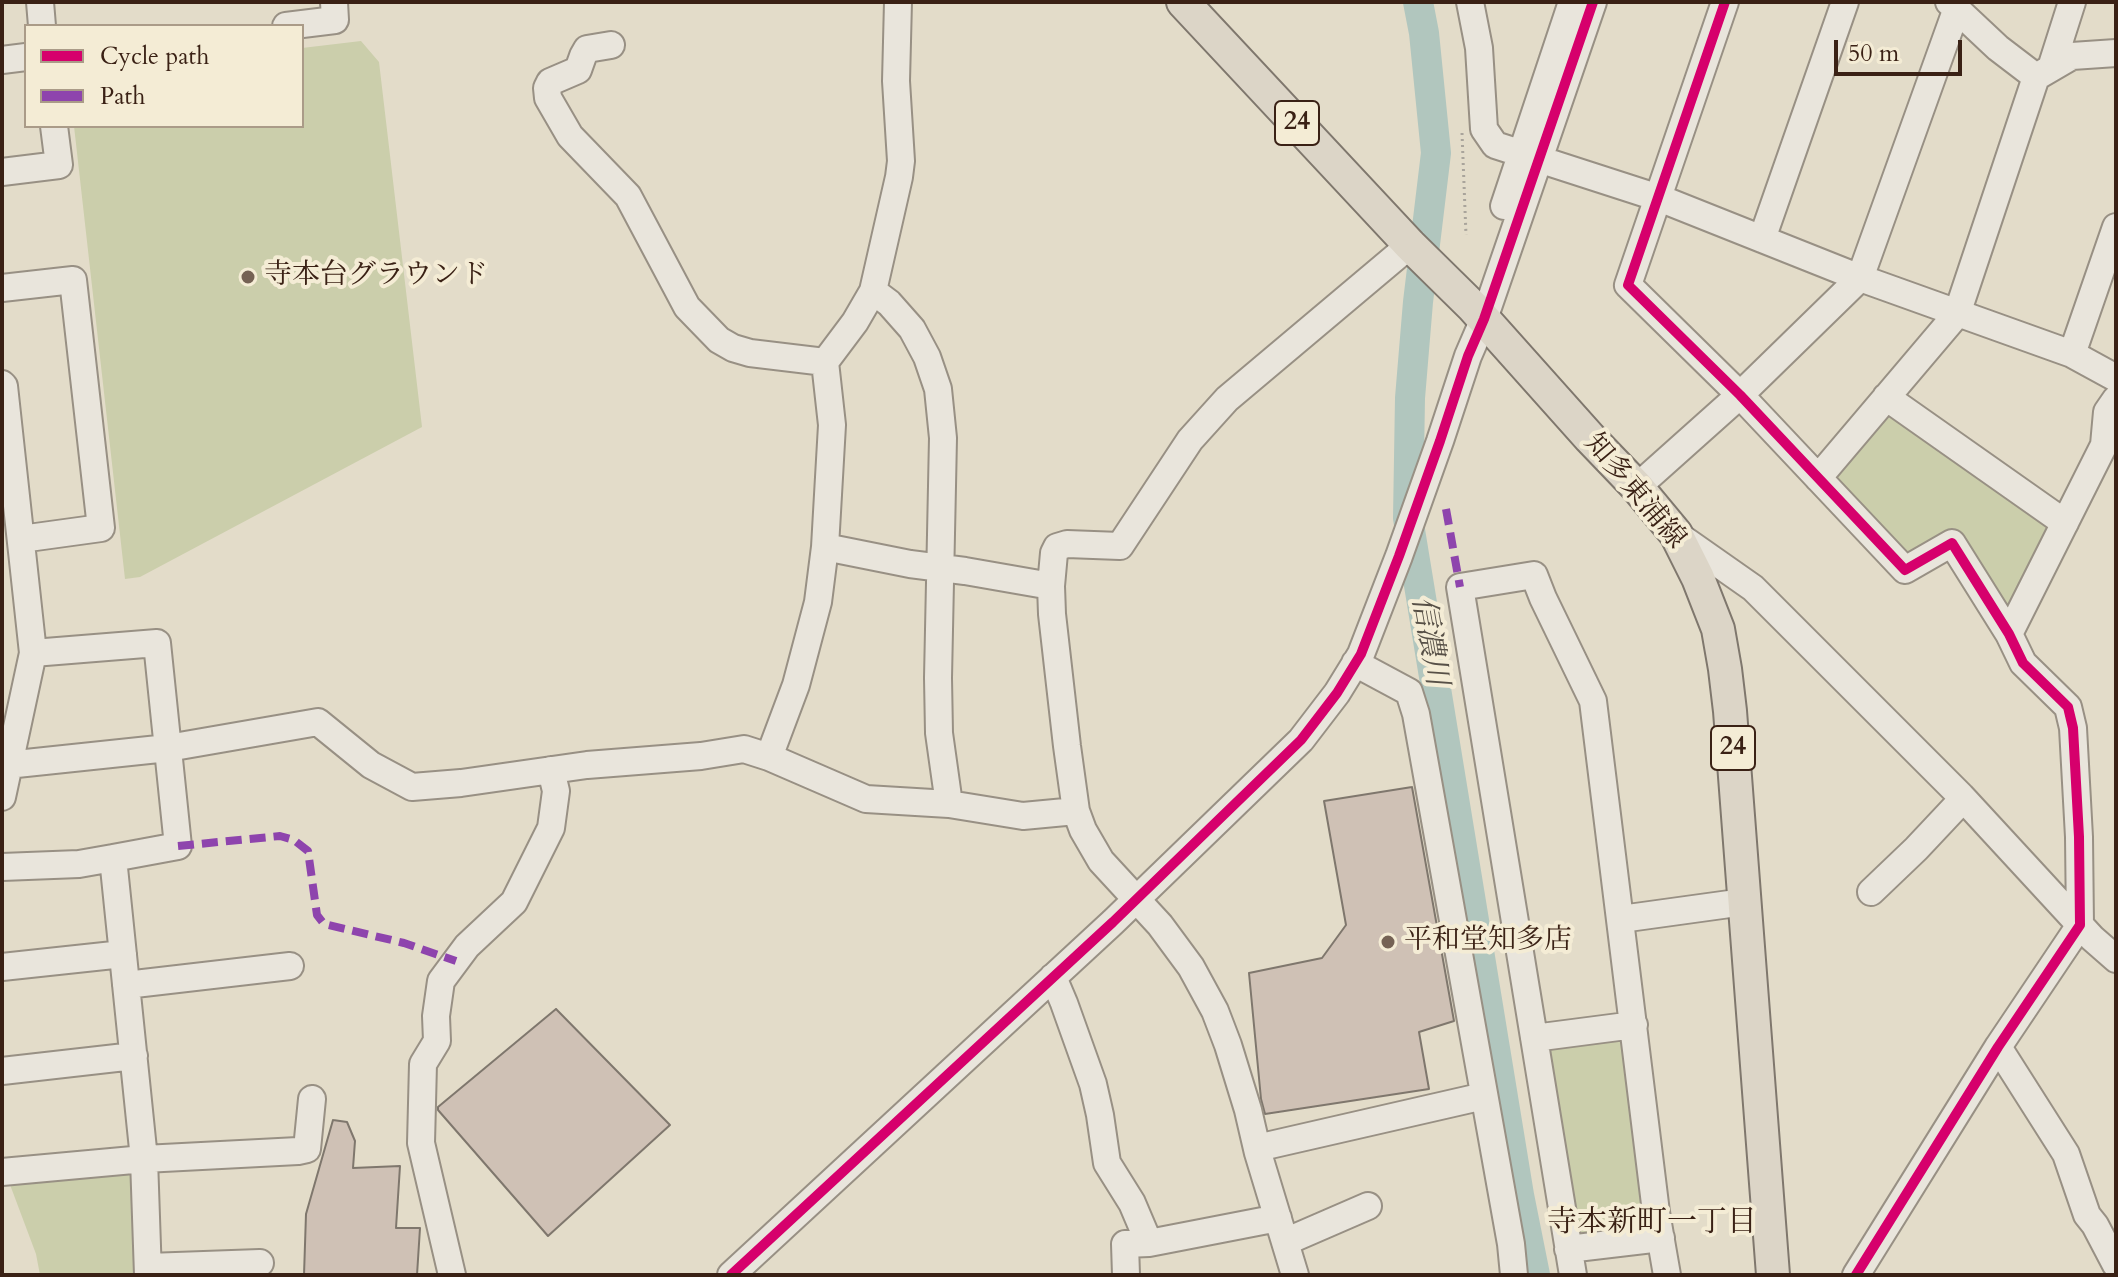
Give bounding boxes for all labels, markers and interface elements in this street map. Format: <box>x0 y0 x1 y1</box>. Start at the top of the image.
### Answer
legend <box>24 24 304 128</box>
scale bar <box>1838 24 1966 74</box>
text: 50 m <box>1848 37 1899 70</box>
text: Cycle path <box>100 40 209 73</box>
text: Path <box>100 80 145 113</box>
road number: 24 <box>1275 101 1319 145</box>
place label: 寺本台グラウンド <box>264 260 488 294</box>
marker: 寺本台グラウンド <box>239 268 257 286</box>
street label: 知多東浦線 <box>1576 428 1692 556</box>
water label: 信濃川 <box>1402 594 1454 688</box>
road number: 24 <box>1711 726 1755 770</box>
place label: 平和堂知多店 <box>1404 925 1572 959</box>
marker: 平和堂知多店 <box>1379 933 1397 951</box>
district label: 寺本新町一丁目 <box>1547 1206 1757 1242</box>

